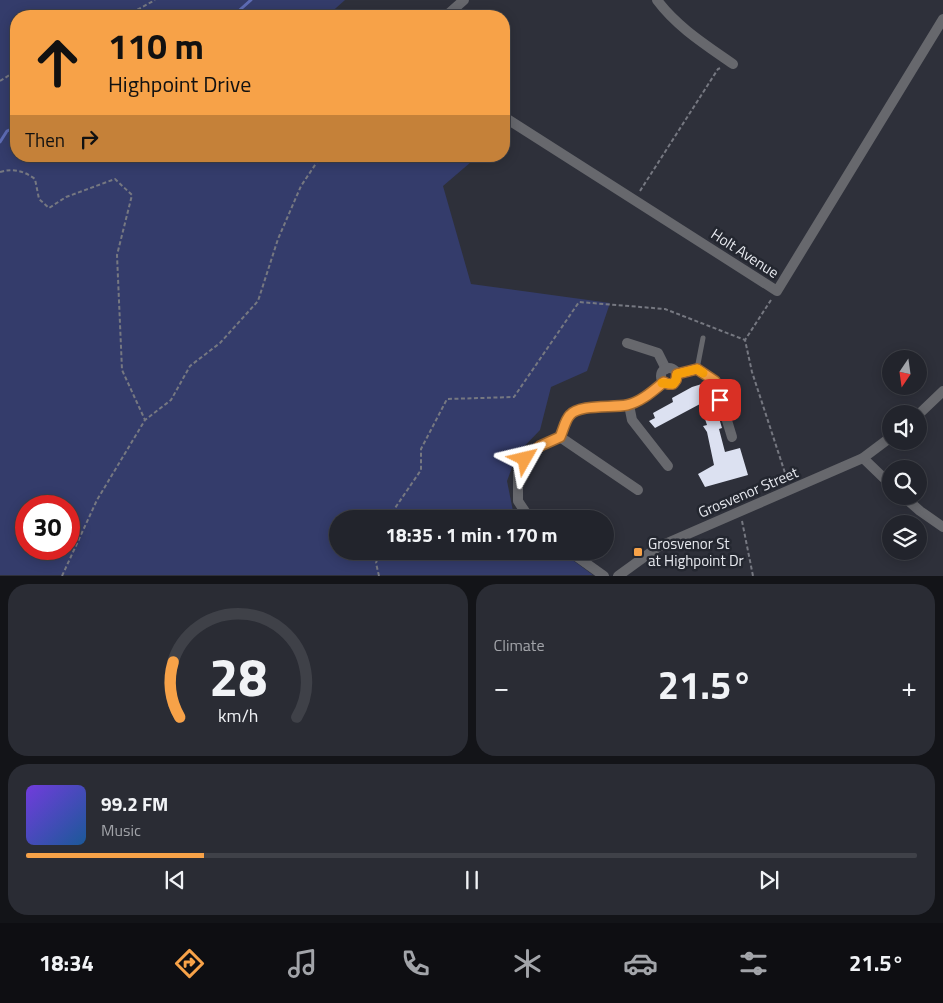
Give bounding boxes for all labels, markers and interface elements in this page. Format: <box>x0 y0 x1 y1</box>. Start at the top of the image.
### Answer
text: 110 m <box>108 19 204 73</box>
icon: ahead <box>25 30 90 95</box>
text: Highpoint Drive <box>108 67 251 101</box>
text: Then <box>25 125 65 154</box>
icon: right <box>75 125 103 153</box>
street label: Holt Avenue <box>706 222 784 284</box>
north arrow <box>882 350 928 395</box>
map controls <box>882 350 927 560</box>
pin <box>699 379 741 421</box>
icon: arrive <box>706 386 734 414</box>
button: sound <box>882 405 927 450</box>
position arrow <box>498 432 550 484</box>
street label: Grosvenor Street <box>694 460 802 523</box>
button: search <box>882 460 927 505</box>
speed limit sign: 30 <box>15 495 80 560</box>
button: layers <box>882 515 927 560</box>
text: 18:35 · 1 min · 170 m <box>385 520 558 549</box>
place label: Grosvenor St at Highpoint Dr <box>648 532 744 572</box>
marker: Grosvenor St at Highpoint Dr <box>632 546 644 558</box>
text: Climate <box>494 633 545 657</box>
text: 28 <box>209 637 267 716</box>
text: 21.5° <box>658 656 753 714</box>
text: − <box>494 665 509 708</box>
text: + <box>901 665 917 708</box>
text: km/h <box>218 702 258 729</box>
text: 99.2 FM <box>101 789 168 818</box>
text: Music <box>101 818 141 842</box>
icon: previous <box>161 866 189 894</box>
icon: pause <box>458 866 486 894</box>
icon: next <box>755 866 783 894</box>
text: 18:34 <box>39 946 94 980</box>
icon: directions <box>172 946 207 981</box>
icon: music <box>285 946 320 981</box>
icon: phone <box>398 946 433 981</box>
icon: climate <box>510 946 545 981</box>
icon: car <box>623 946 658 981</box>
icon: filters <box>736 946 771 981</box>
text: 21.5° <box>849 946 904 980</box>

